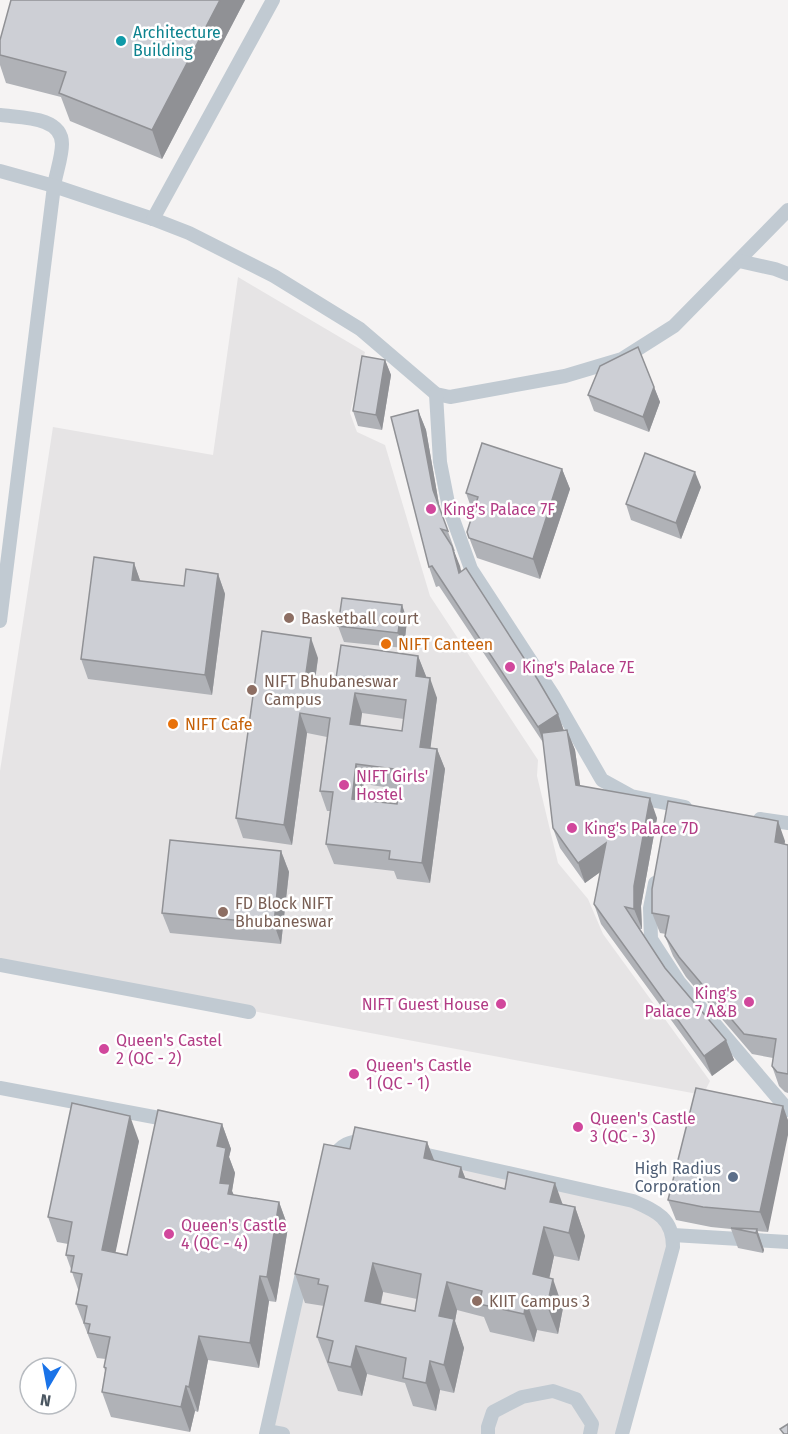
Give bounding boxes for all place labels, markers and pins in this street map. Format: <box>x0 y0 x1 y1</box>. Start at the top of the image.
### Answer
place label: Architecture Building <box>133 23 221 60</box>
marker: Architecture Building <box>114 34 128 48</box>
place label: King's Palace 7F <box>443 500 555 519</box>
marker: King's Palace 7F <box>424 502 438 516</box>
place label: Basketball court <box>301 609 419 628</box>
marker: Basketball court <box>282 611 296 625</box>
place label: NIFT Canteen <box>398 635 493 654</box>
marker: NIFT Canteen <box>379 637 393 651</box>
place label: King's Palace 7E <box>522 658 635 677</box>
marker: King's Palace 7E <box>503 660 517 674</box>
place label: NIFT Bhubaneswar Campus <box>264 672 399 709</box>
marker: NIFT Bhubaneswar Campus <box>245 683 259 697</box>
place label: NIFT Cafe <box>185 715 252 734</box>
marker: NIFT Cafe <box>166 717 180 731</box>
place label: NIFT Girls' Hostel <box>356 767 428 804</box>
marker: NIFT Girls' Hostel <box>337 778 351 792</box>
place label: King's Palace 7D <box>584 819 699 838</box>
marker: King's Palace 7D <box>565 821 579 835</box>
place label: FD Block NIFT Bhubaneswar <box>235 894 334 931</box>
marker: FD Block NIFT Bhubaneswar <box>216 905 230 919</box>
place label: King's Palace 7 A&B <box>645 984 737 1021</box>
place label: NIFT Guest House <box>362 995 489 1014</box>
marker: King's Palace 7 A&B <box>742 995 756 1009</box>
marker: NIFT Guest House <box>494 997 508 1011</box>
place label: Queen's Castel 2 (QC - 2) <box>116 1031 222 1068</box>
marker: Queen's Castel 2 (QC - 2) <box>97 1042 111 1056</box>
place label: Queen's Castle 1 (QC - 1) <box>366 1056 472 1093</box>
marker: Queen's Castle 1 (QC - 1) <box>347 1067 361 1081</box>
place label: Queen's Castle 3 (QC - 3) <box>590 1109 696 1146</box>
marker: Queen's Castle 3 (QC - 3) <box>571 1120 585 1134</box>
place label: High Radius Corporation <box>635 1159 721 1196</box>
marker: High Radius Corporation <box>726 1170 740 1184</box>
place label: Queen's Castle 4 (QC - 4) <box>181 1216 287 1253</box>
marker: Queen's Castle 4 (QC - 4) <box>162 1227 176 1241</box>
place label: KIIT Campus 3 <box>489 1292 590 1311</box>
marker: KIIT Campus 3 <box>470 1294 484 1308</box>

